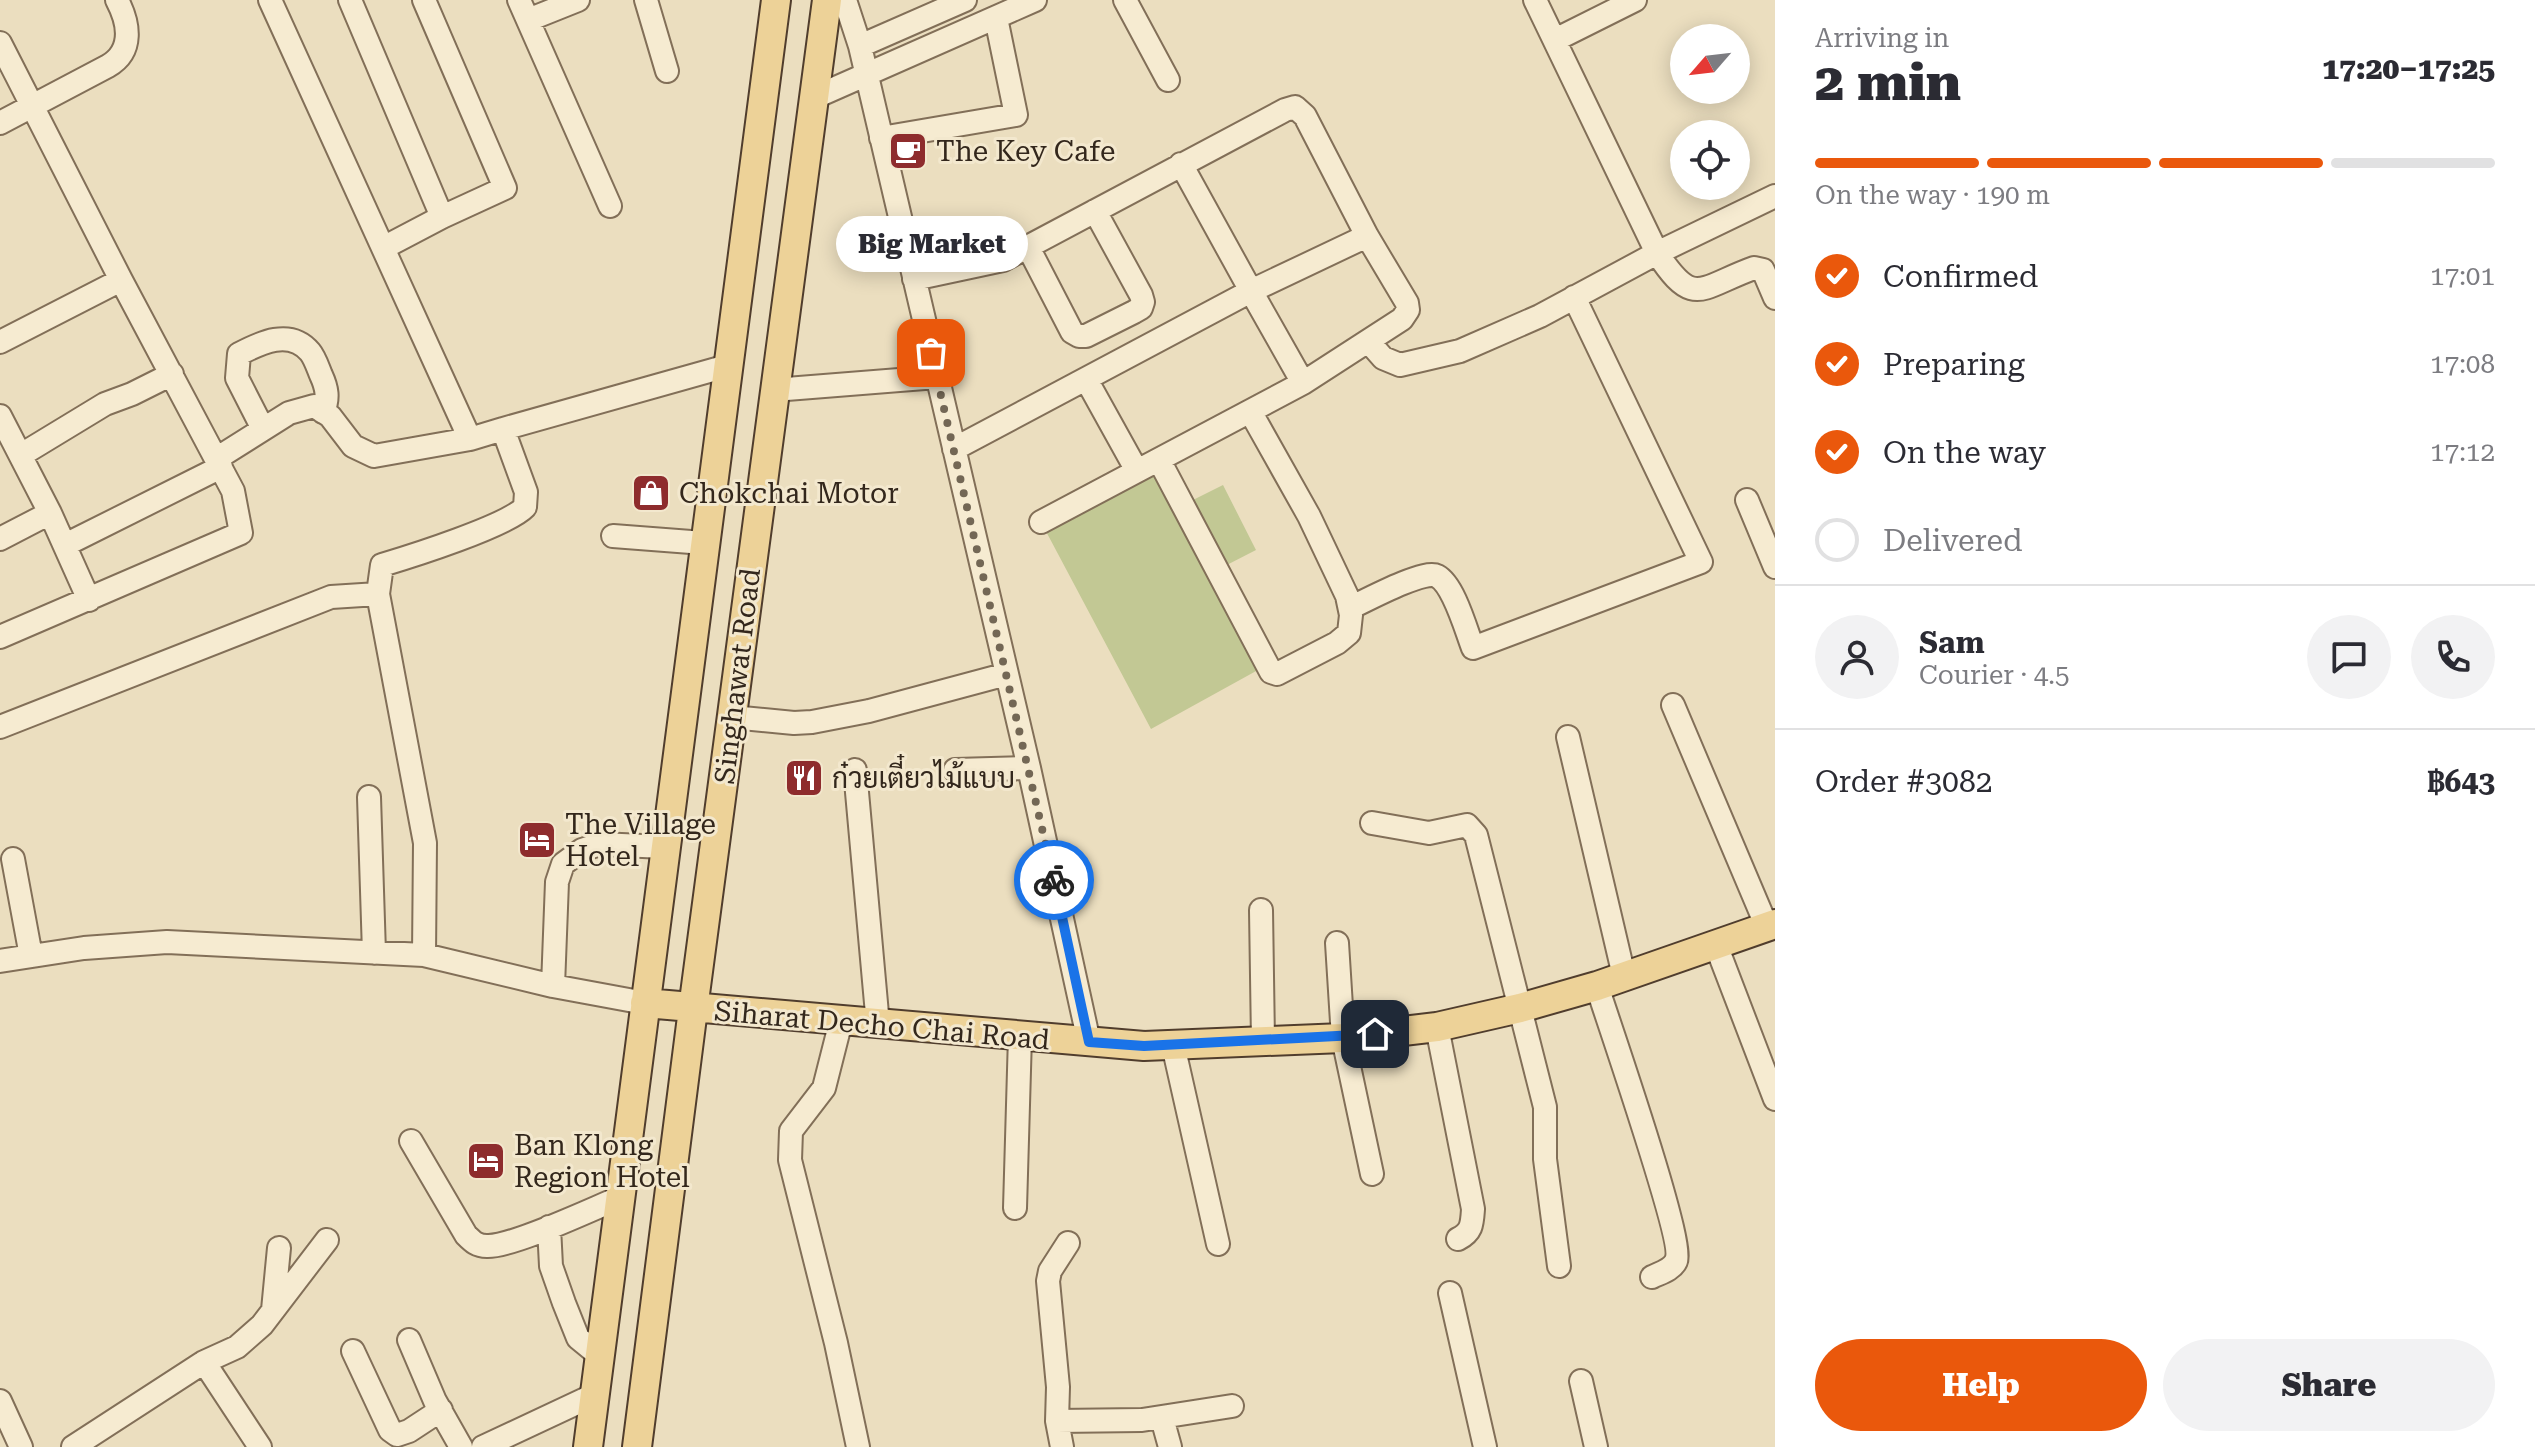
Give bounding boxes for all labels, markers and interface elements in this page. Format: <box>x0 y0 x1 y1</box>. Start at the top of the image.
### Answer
text: Arriving in <box>1815 23 1949 53</box>
north arrow <box>1670 24 1750 104</box>
map controls <box>1670 24 1750 200</box>
text: 17:20–17:25 <box>2322 51 2495 86</box>
text: 2 min <box>1815 52 1961 113</box>
button: locate <box>1670 120 1750 200</box>
cafe icon: The Key Cafe <box>887 130 929 172</box>
place label: The Key Cafe <box>936 135 1115 168</box>
text: On the way · 190 m <box>1815 180 2050 210</box>
callout: Big Market <box>835 217 1027 273</box>
text: Big Market <box>858 229 1006 259</box>
icon: check <box>1815 254 1859 298</box>
text: Confirmed <box>1883 259 2038 294</box>
text: 17:01 <box>2430 261 2495 291</box>
pin <box>897 319 965 387</box>
icon: bag <box>909 331 953 375</box>
icon: check <box>1815 342 1859 386</box>
text: Preparing <box>1883 347 2025 382</box>
text: 17:08 <box>2430 349 2495 379</box>
icon: check <box>1815 430 1859 474</box>
text: On the way <box>1883 435 2046 470</box>
text: 17:12 <box>2430 437 2495 467</box>
shop icon: Chokchai Motor <box>630 472 672 514</box>
place label: Chokchai Motor <box>679 477 899 510</box>
text: Delivered <box>1883 523 2022 558</box>
street label: Singhawat Road <box>708 566 767 786</box>
button: person <box>1815 615 1899 699</box>
button: chat <box>2307 615 2391 699</box>
button: phone <box>2411 615 2495 699</box>
text: Sam <box>1919 625 1985 660</box>
text: Courier · 4.5 <box>1919 660 2069 690</box>
place label: ก๋วยเตี๋ยวไม้แบบ <box>832 754 1015 795</box>
restaurant icon: ก๋วยเตี๋ยวไม้แบบ <box>783 757 825 799</box>
text: Order #3082 <box>1815 764 1993 799</box>
text: ฿643 <box>2428 764 2495 799</box>
place label: The Village Hotel <box>565 808 716 873</box>
hotel icon: The Village Hotel <box>516 819 558 861</box>
courier <box>1014 840 1094 920</box>
icon: bike <box>1032 858 1076 902</box>
street label: Siharat Decho Chai Road <box>713 994 1051 1057</box>
pin <box>1341 1000 1409 1068</box>
icon: home <box>1353 1012 1397 1056</box>
place label: Ban Klong Region Hotel <box>514 1129 690 1194</box>
hotel icon: Ban Klong Region Hotel <box>465 1140 507 1182</box>
button: Help <box>1815 1339 2147 1431</box>
button: Share <box>2163 1339 2495 1431</box>

